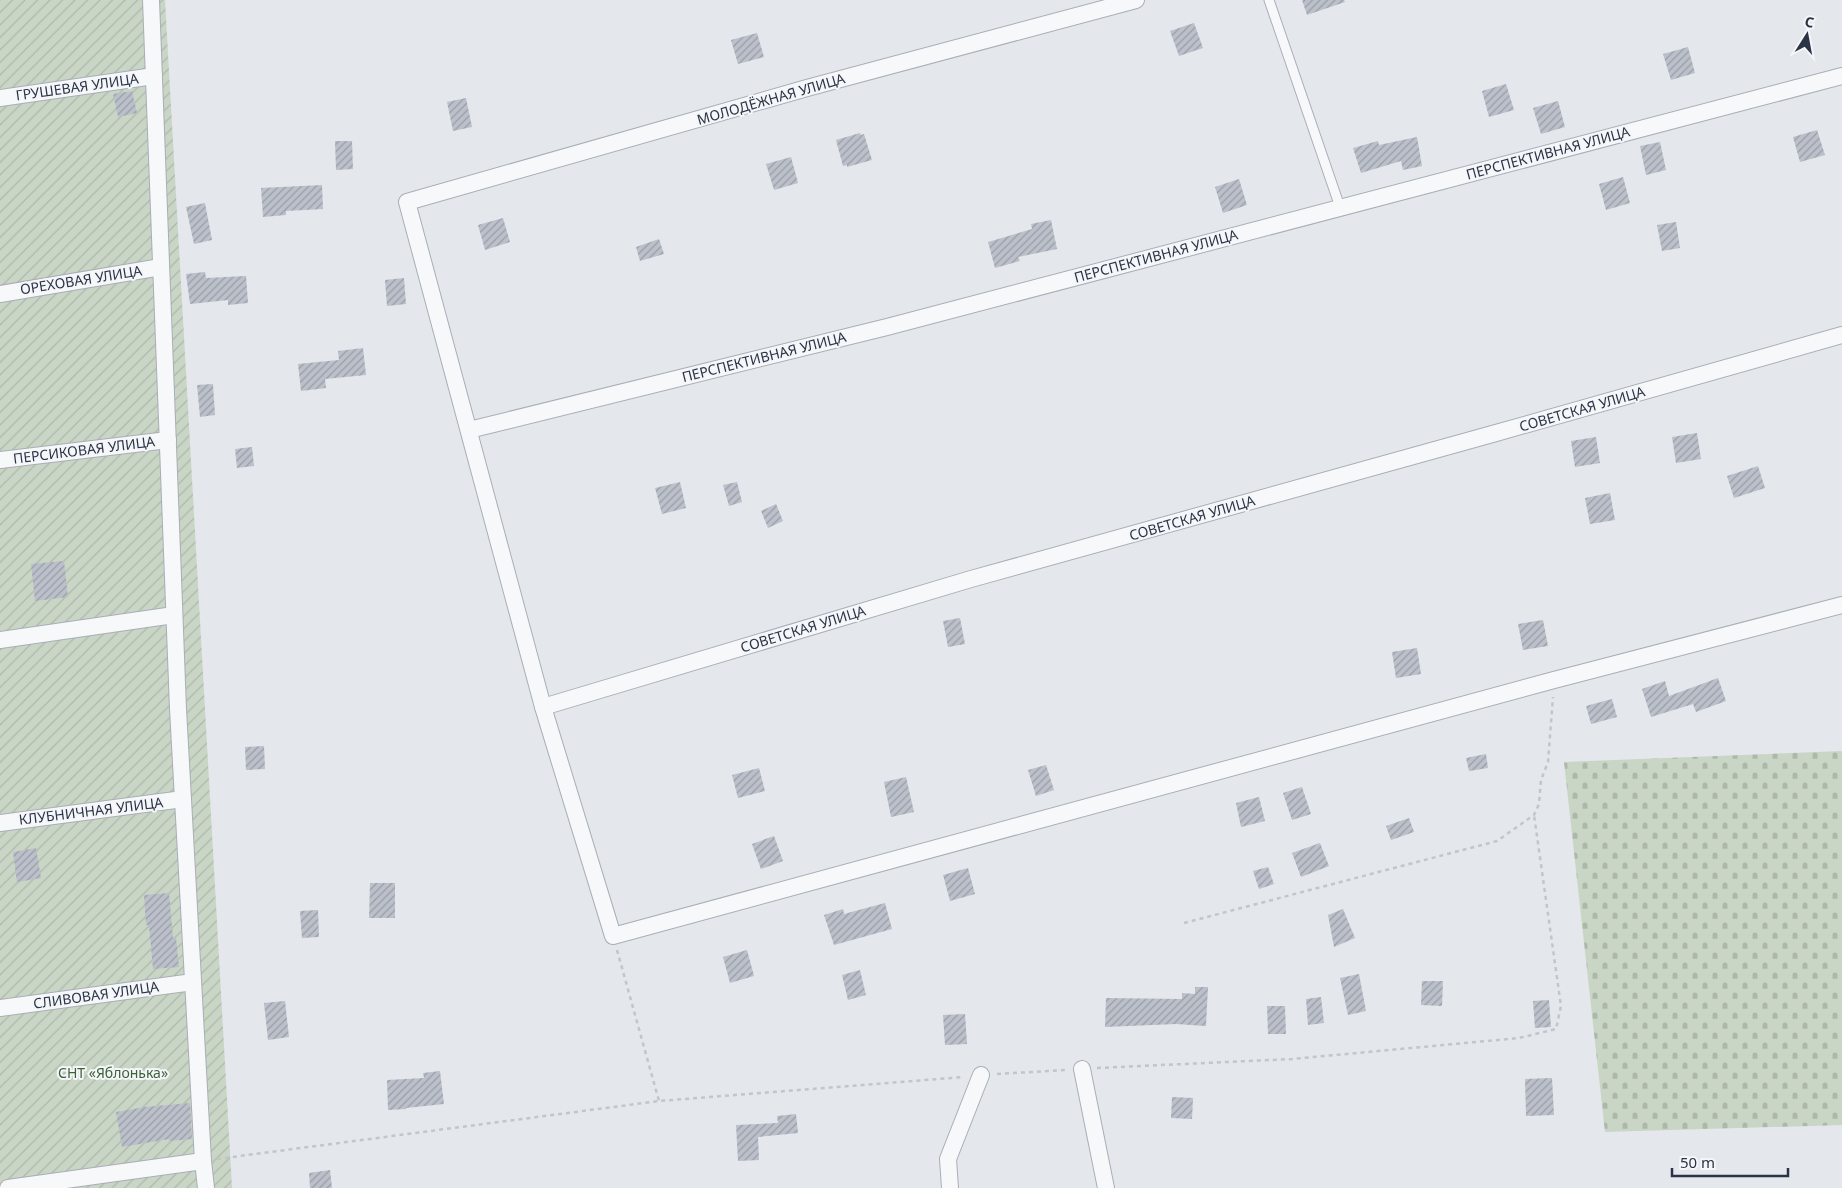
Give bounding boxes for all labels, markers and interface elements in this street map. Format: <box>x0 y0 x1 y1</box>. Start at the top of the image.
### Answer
north arrow <box>1782 10 1832 60</box>
text: С <box>1803 12 1816 32</box>
street label: ГРУШЕВАЯ УЛИЦА <box>14 68 140 105</box>
street label: МОЛОДЁЖНАЯ УЛИЦА <box>695 68 847 129</box>
street label: ПЕРСПЕКТИВНАЯ УЛИЦА <box>1464 121 1632 184</box>
street label: ПЕРСПЕКТИВНАЯ УЛИЦА <box>1072 224 1240 287</box>
street label: ОРЕХОВАЯ УЛИЦА <box>19 260 143 299</box>
street label: ПЕРСПЕКТИВНАЯ УЛИЦА <box>680 327 848 386</box>
street label: СОВЕТСКАЯ УЛИЦА <box>1517 381 1647 436</box>
street label: ПЕРСИКОВАЯ УЛИЦА <box>12 431 156 468</box>
street label: СОВЕТСКАЯ УЛИЦА <box>1127 490 1257 545</box>
street label: СОВЕТСКАЯ УЛИЦА <box>738 600 868 657</box>
street label: КЛУБНИЧНАЯ УЛИЦА <box>18 792 164 829</box>
street label: СЛИВОВАЯ УЛИЦА <box>32 976 160 1013</box>
park label: СНТ «Яблонька» <box>58 1063 168 1082</box>
scale bar <box>1672 1146 1788 1178</box>
text: 50 m <box>1680 1152 1715 1172</box>

